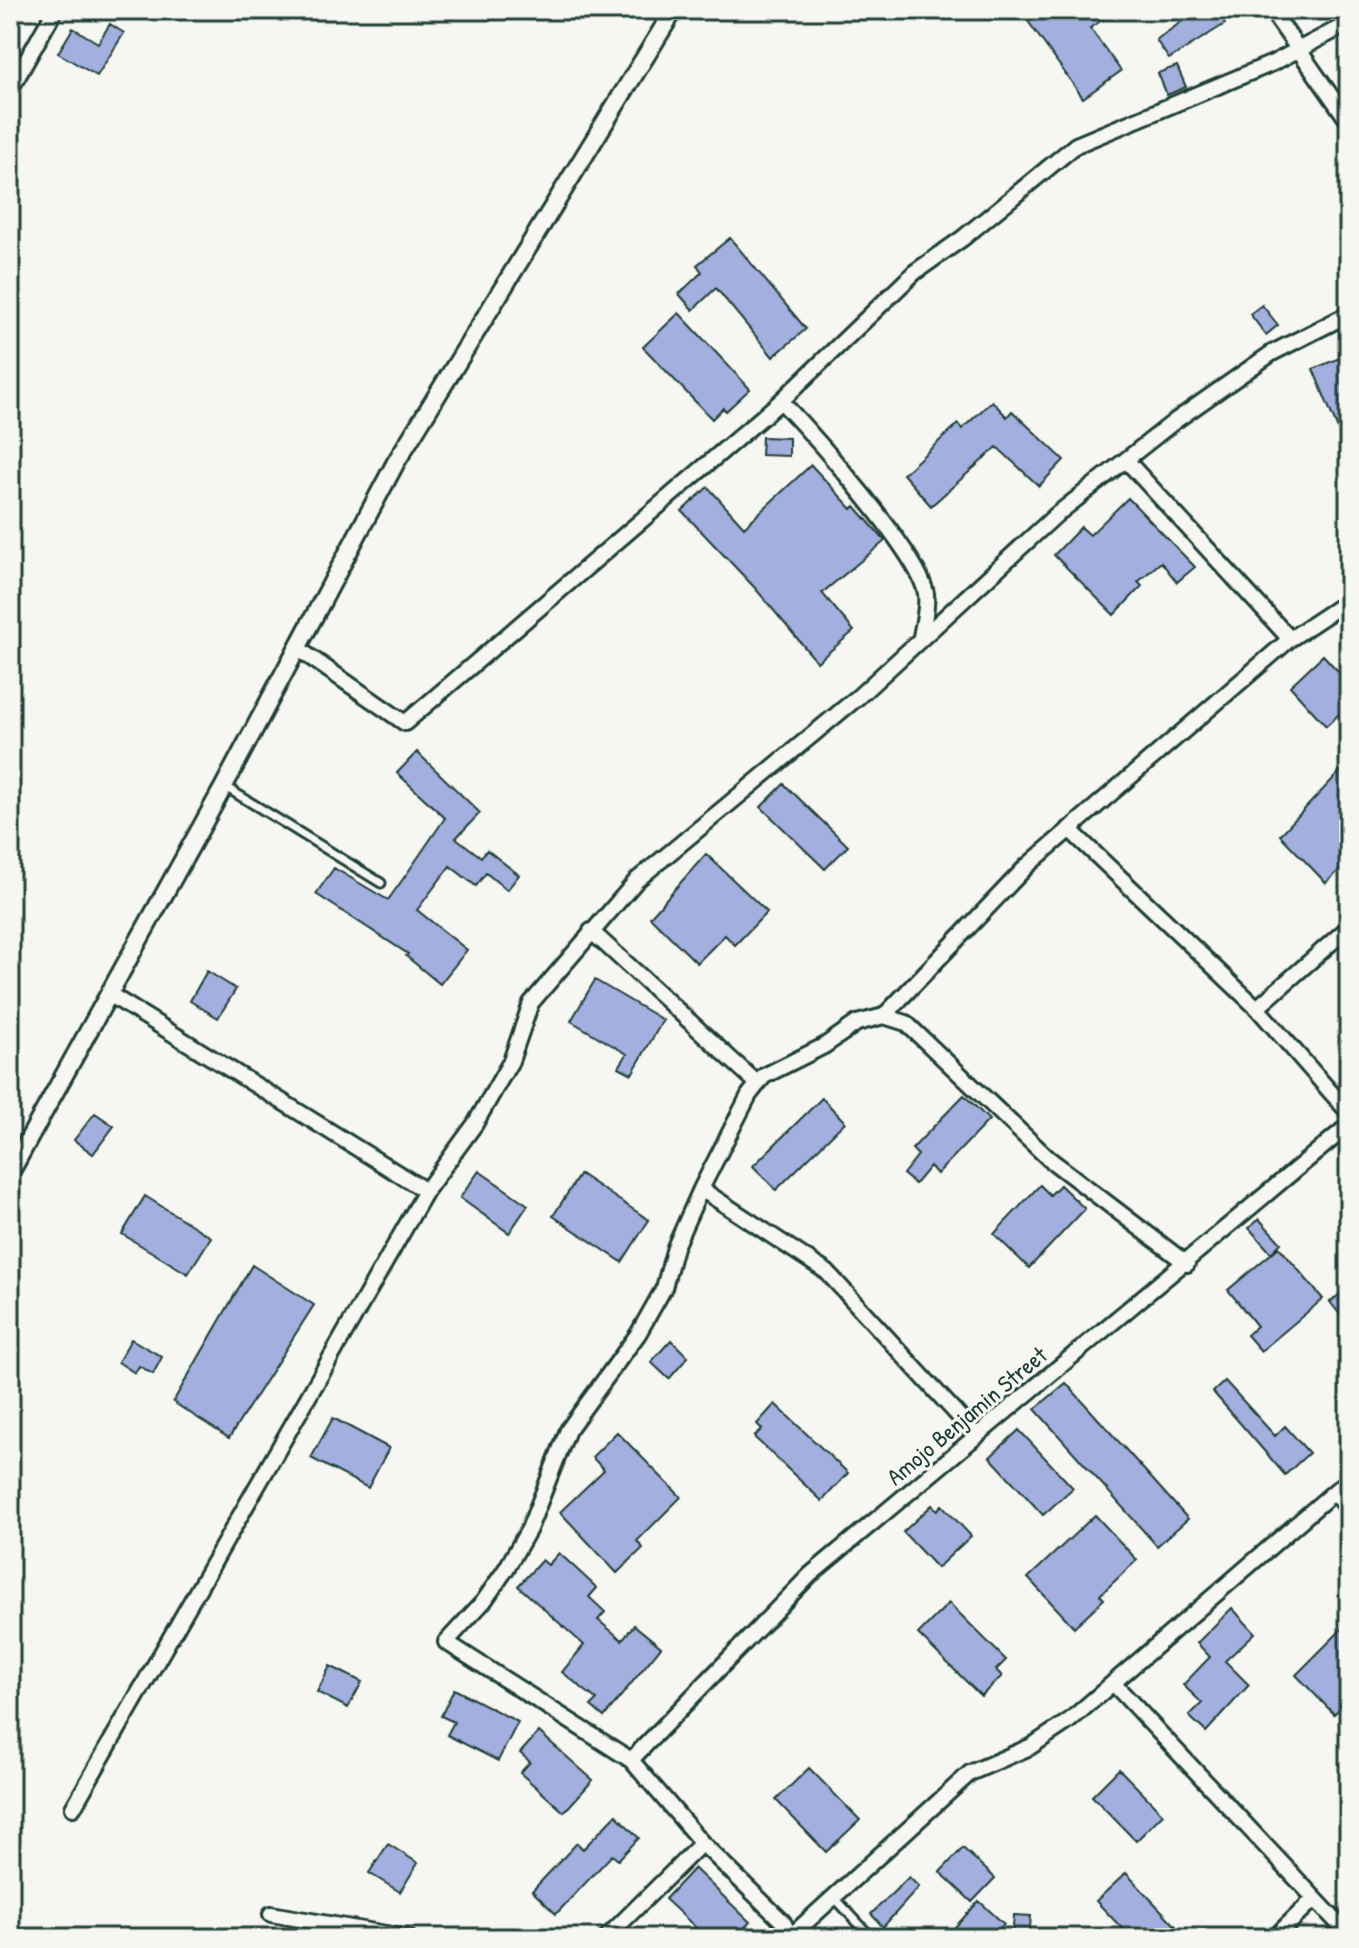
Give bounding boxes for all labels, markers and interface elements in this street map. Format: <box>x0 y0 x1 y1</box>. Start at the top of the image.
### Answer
street label: Amojo Benjamin Street <box>879 1338 1054 1492</box>

